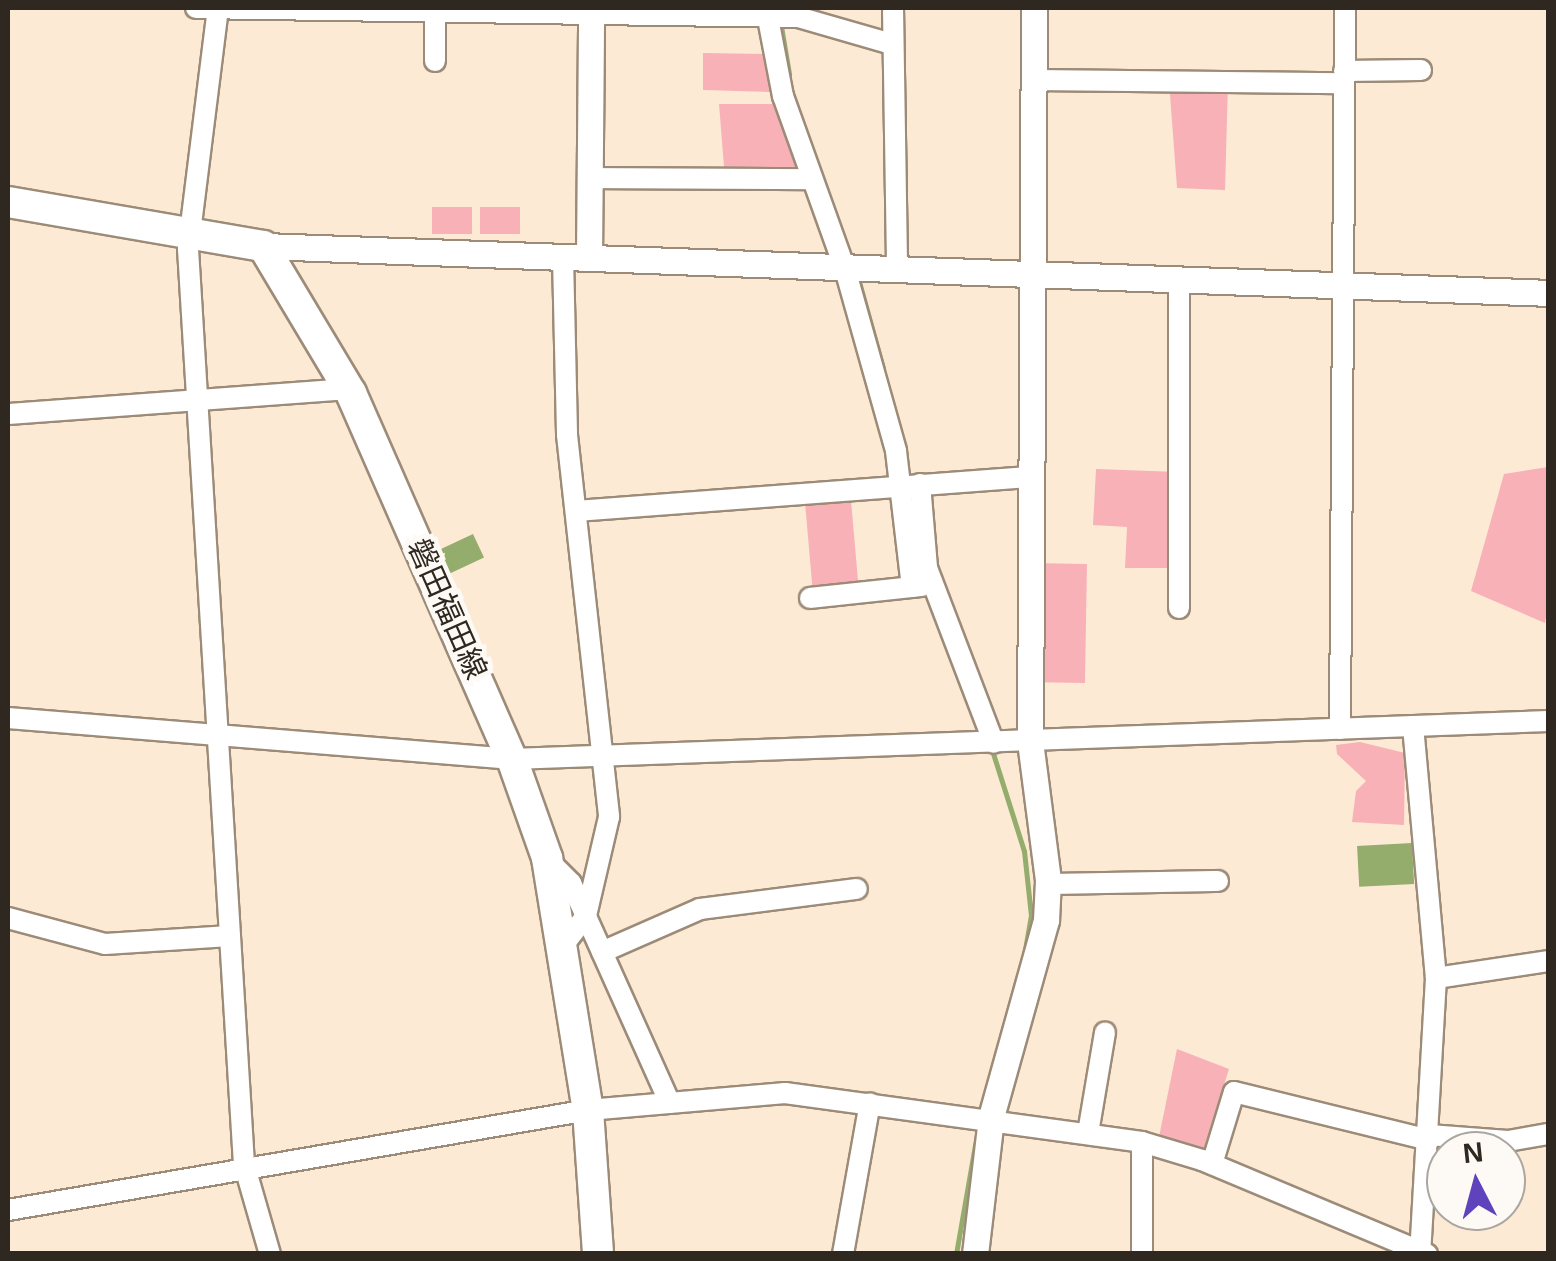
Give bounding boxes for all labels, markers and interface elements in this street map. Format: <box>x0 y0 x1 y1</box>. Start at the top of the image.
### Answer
street label: 磐田福田線 <box>400 533 494 685</box>
north arrow <box>1426 1131 1526 1231</box>
text: N <box>1461 1136 1485 1169</box>

